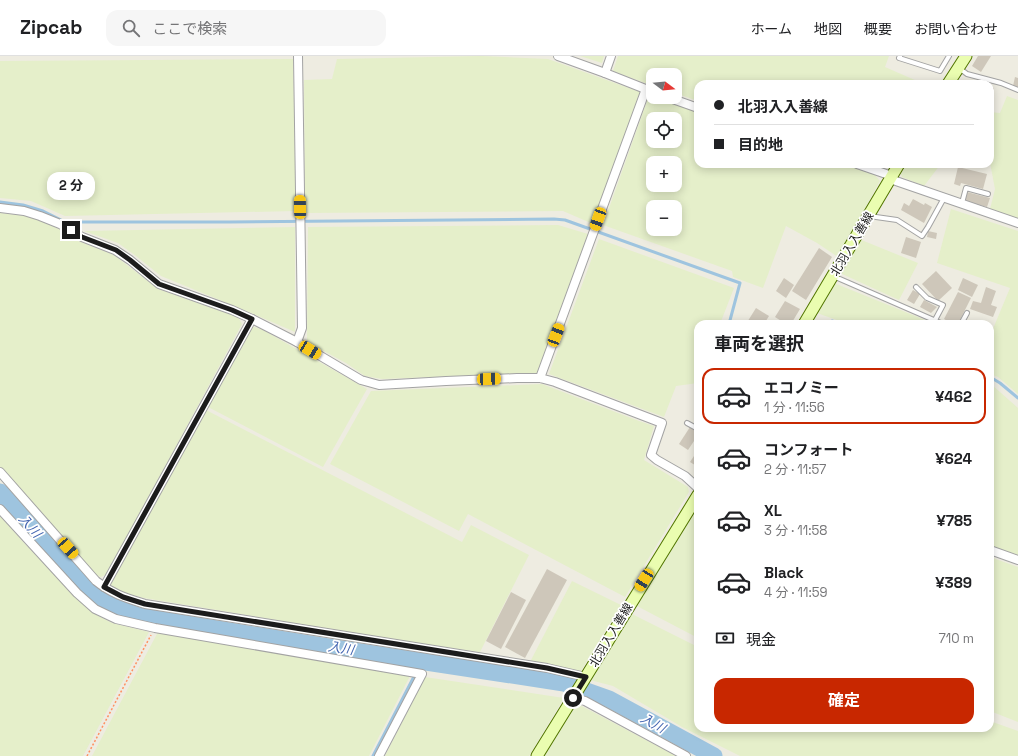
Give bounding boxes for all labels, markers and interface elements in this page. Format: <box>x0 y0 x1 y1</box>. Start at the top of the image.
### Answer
search box <box>106 10 386 46</box>
text: Zipcab <box>20 15 82 40</box>
icon: search <box>120 17 142 39</box>
text: ここで検索 <box>152 19 227 38</box>
text: ホーム <box>750 20 792 38</box>
text: 地図 <box>814 20 842 38</box>
text: 概要 <box>864 20 892 38</box>
text: お問い合わせ <box>914 20 998 38</box>
north arrow <box>646 68 682 104</box>
map controls <box>646 68 682 236</box>
text: 北羽入入善線 <box>738 97 828 116</box>
button: locate <box>646 112 682 148</box>
text: 目的地 <box>738 135 783 154</box>
button: + <box>646 156 682 192</box>
callout: 2 分 <box>47 172 95 200</box>
text: 2 分 <box>59 177 83 194</box>
car <box>294 195 306 219</box>
button: − <box>646 200 682 236</box>
car <box>588 206 608 232</box>
street label: 北羽入入善線 <box>827 209 877 279</box>
route end <box>62 221 80 239</box>
car <box>546 322 566 348</box>
text: 車両を選択 <box>714 332 804 355</box>
car <box>297 339 323 361</box>
car <box>477 373 501 385</box>
icon: car <box>716 378 752 414</box>
text: エコノミー <box>764 378 839 397</box>
text: ¥462 <box>935 387 972 406</box>
text: 1 分 · 11:56 <box>764 399 825 416</box>
icon: car <box>716 440 752 476</box>
text: コンフォート <box>764 440 854 459</box>
text: ¥624 <box>935 449 972 468</box>
text: 2 分 · 11:57 <box>764 461 826 478</box>
text: XL <box>764 501 782 520</box>
icon: car <box>716 502 752 538</box>
water label: 入川 <box>15 511 46 543</box>
text: ¥785 <box>936 511 972 530</box>
text: 3 分 · 11:58 <box>764 522 827 539</box>
car <box>56 535 80 561</box>
text: Black <box>764 563 804 582</box>
icon: car <box>716 564 752 600</box>
car <box>633 567 655 593</box>
text: ¥389 <box>935 573 972 592</box>
text: 4 分 · 11:59 <box>764 584 827 601</box>
street label: 北羽入入善線 <box>586 600 636 670</box>
icon: cash <box>714 627 736 649</box>
text: 現金 <box>746 630 776 649</box>
text: 710 m <box>939 630 974 647</box>
water label: 入川 <box>327 638 357 659</box>
button: 確定 <box>714 678 974 724</box>
route start <box>564 689 582 707</box>
water label: 入川 <box>638 709 670 738</box>

